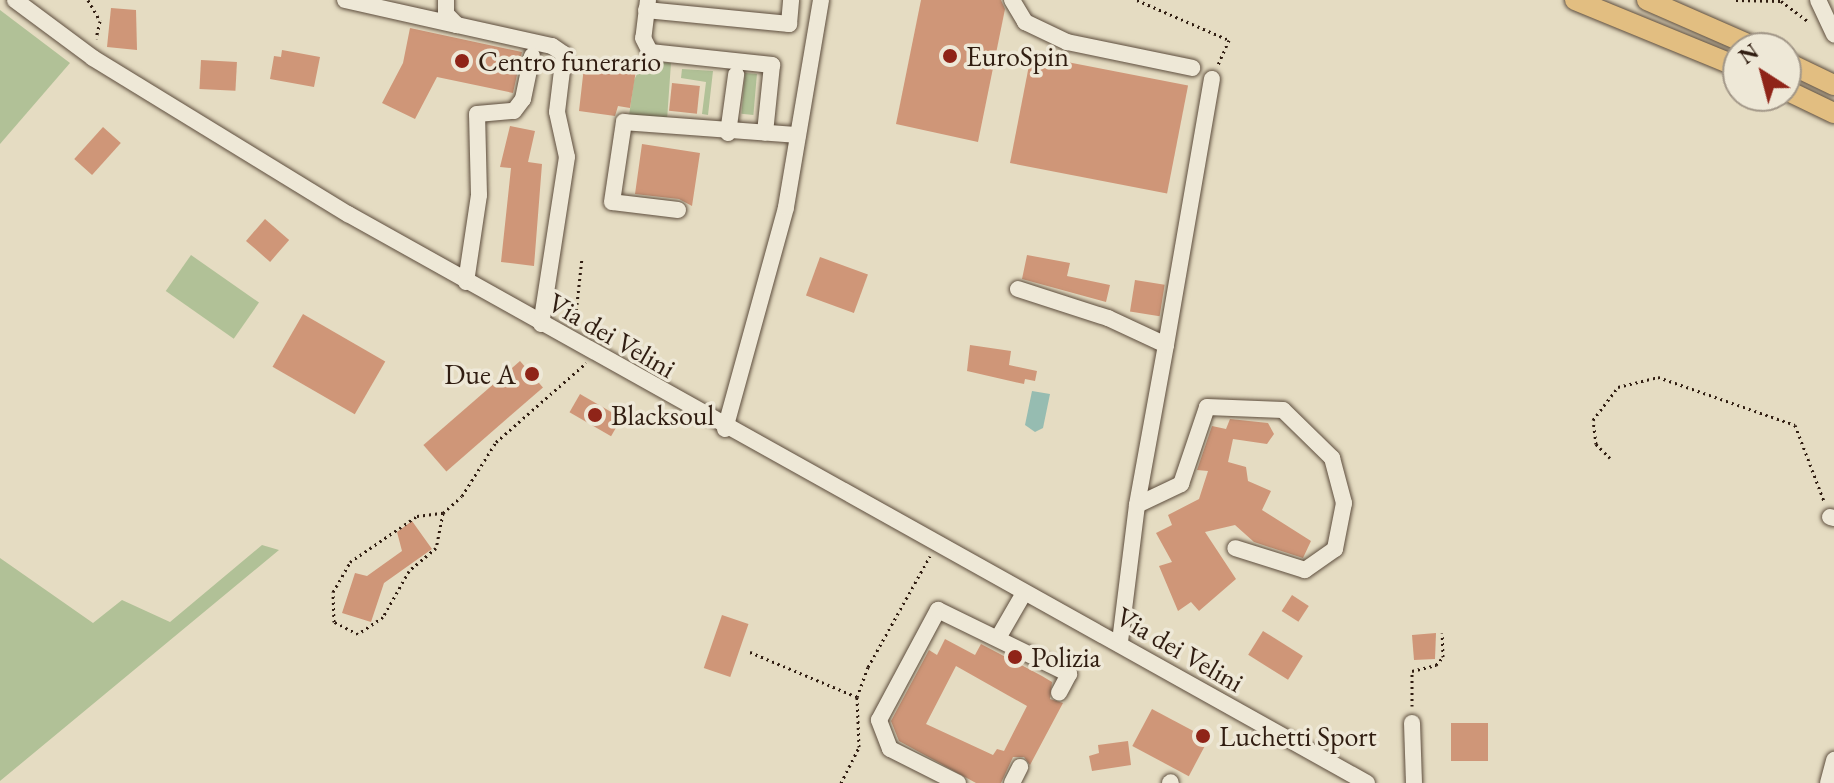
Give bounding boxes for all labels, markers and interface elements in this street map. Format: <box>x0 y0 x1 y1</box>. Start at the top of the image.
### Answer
north arrow <box>1722 32 1802 112</box>
text: N <box>1733 37 1765 71</box>
place label: EuroSpin <box>966 39 1069 73</box>
place label: Centro funerario <box>478 44 661 78</box>
marker: EuroSpin <box>941 47 959 65</box>
marker: Centro funerario <box>453 52 471 70</box>
street label: Via dei Velini <box>542 285 682 385</box>
place label: Due A <box>444 357 516 391</box>
marker: Due A <box>523 365 541 383</box>
place label: Blacksoul <box>611 398 714 432</box>
marker: Blacksoul <box>586 406 604 424</box>
street label: Via dei Velini <box>1110 599 1250 699</box>
place label: Polizia <box>1031 640 1101 674</box>
marker: Polizia <box>1006 648 1024 666</box>
place label: Luchetti Sport <box>1219 719 1376 753</box>
marker: Luchetti Sport <box>1194 727 1212 745</box>

